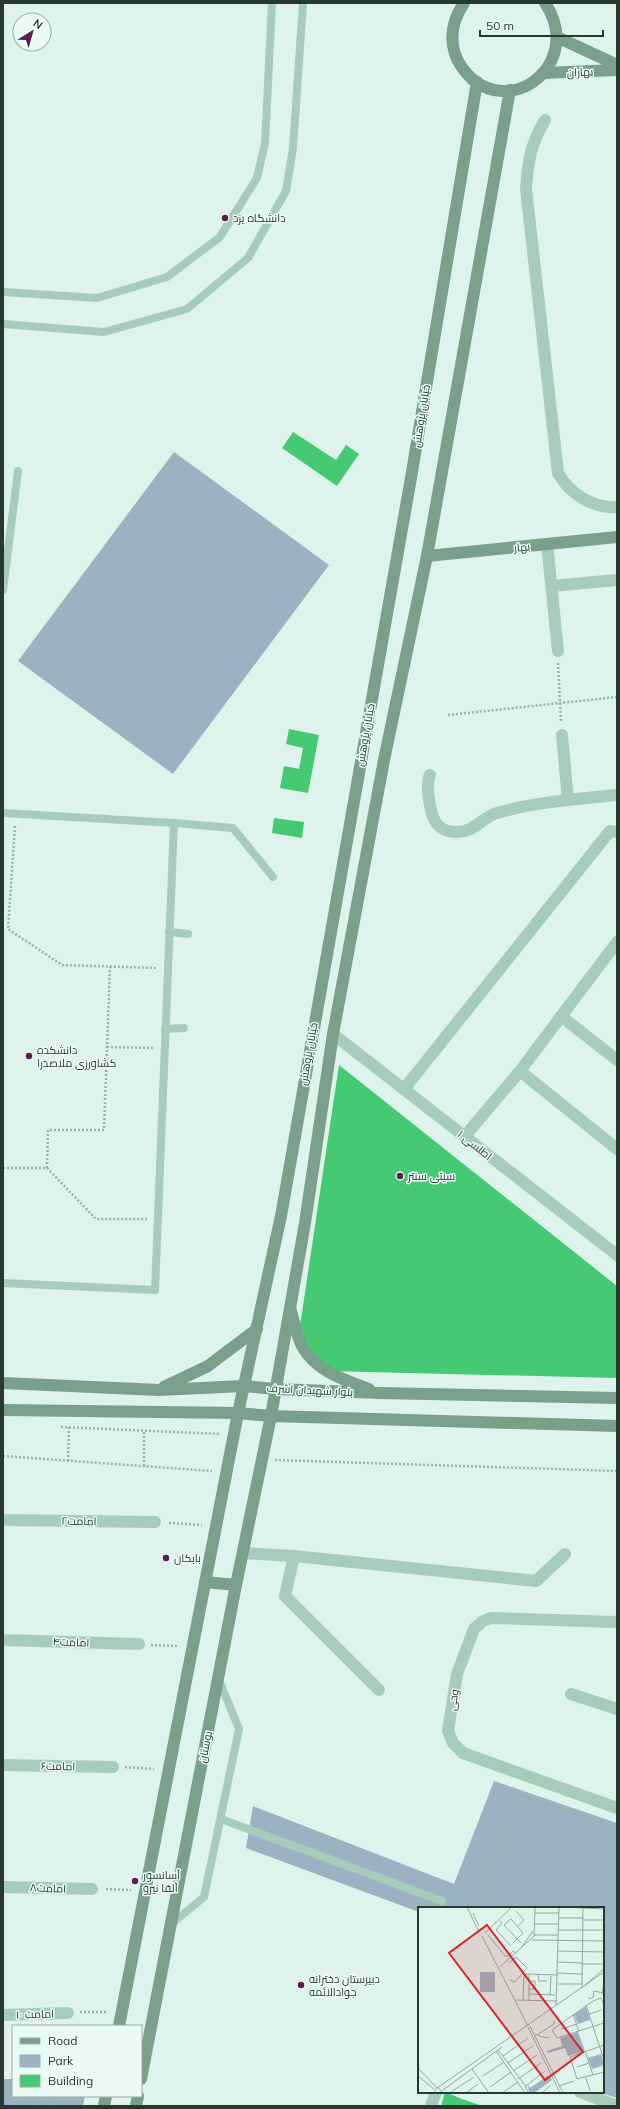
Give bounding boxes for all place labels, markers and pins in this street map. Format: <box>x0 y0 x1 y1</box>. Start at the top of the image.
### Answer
place label: دانشگاه یزد <box>233 211 286 225</box>
marker: دانشگاه یزد <box>220 213 230 223</box>
place label: دانشکده کشاورزی ملاصدرا <box>37 1043 116 1070</box>
marker: دانشکده کشاورزی ملاصدرا <box>24 1051 34 1061</box>
place label: سیتی سنتر <box>407 1169 455 1183</box>
marker: سیتی سنتر <box>395 1171 405 1181</box>
place label: بابکان <box>174 1551 201 1565</box>
marker: بابکان <box>161 1553 171 1563</box>
place label: آسانسور آلفا نيرو <box>142 1868 180 1895</box>
marker: آسانسور آلفا نيرو <box>130 1876 140 1886</box>
place label: دبیرستان دخترانه جوادالائمه <box>309 1972 380 1999</box>
marker: دبیرستان دخترانه جوادالائمه <box>296 1980 306 1990</box>

